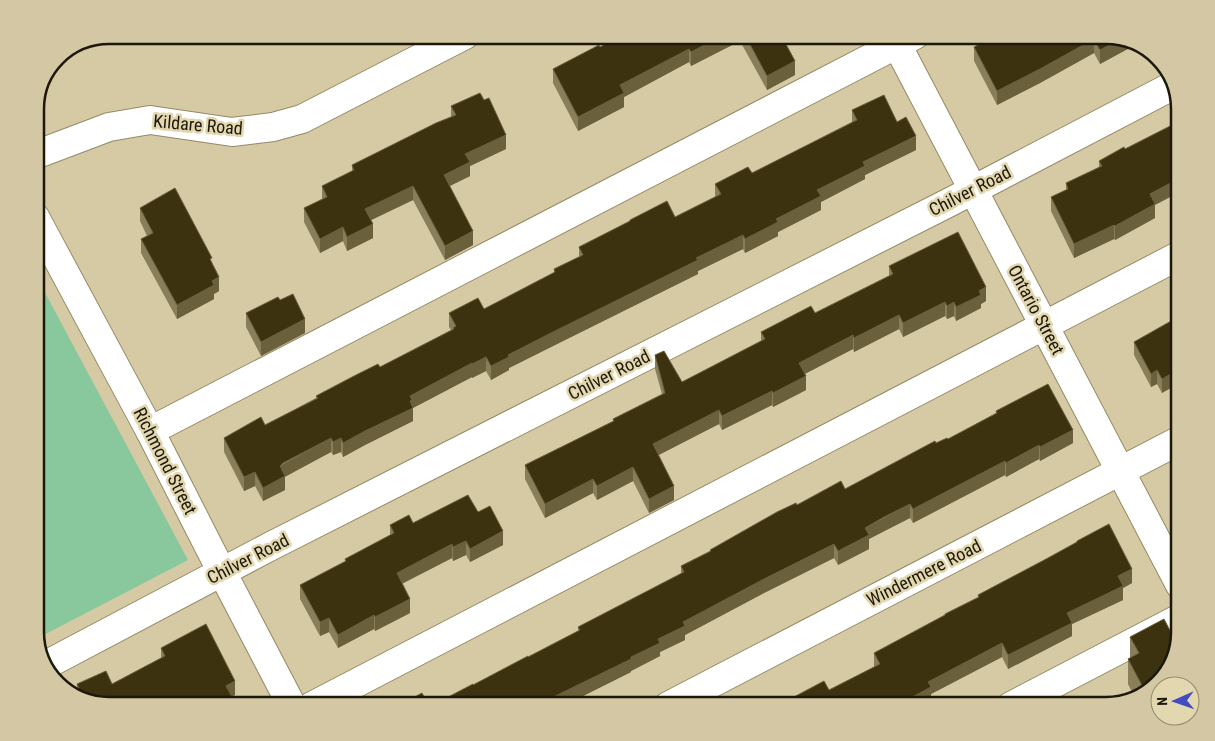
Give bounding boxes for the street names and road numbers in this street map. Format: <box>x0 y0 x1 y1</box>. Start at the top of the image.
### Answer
street label: Kildare Road <box>152 110 244 139</box>
street label: Chilver Road <box>925 161 1014 220</box>
street label: Ontario Street <box>1004 261 1069 358</box>
street label: Chilver Road <box>564 345 653 404</box>
street label: Richmond Street <box>129 404 201 518</box>
street label: Chilver Road <box>203 529 292 588</box>
street label: Windermere Road <box>863 535 984 610</box>

